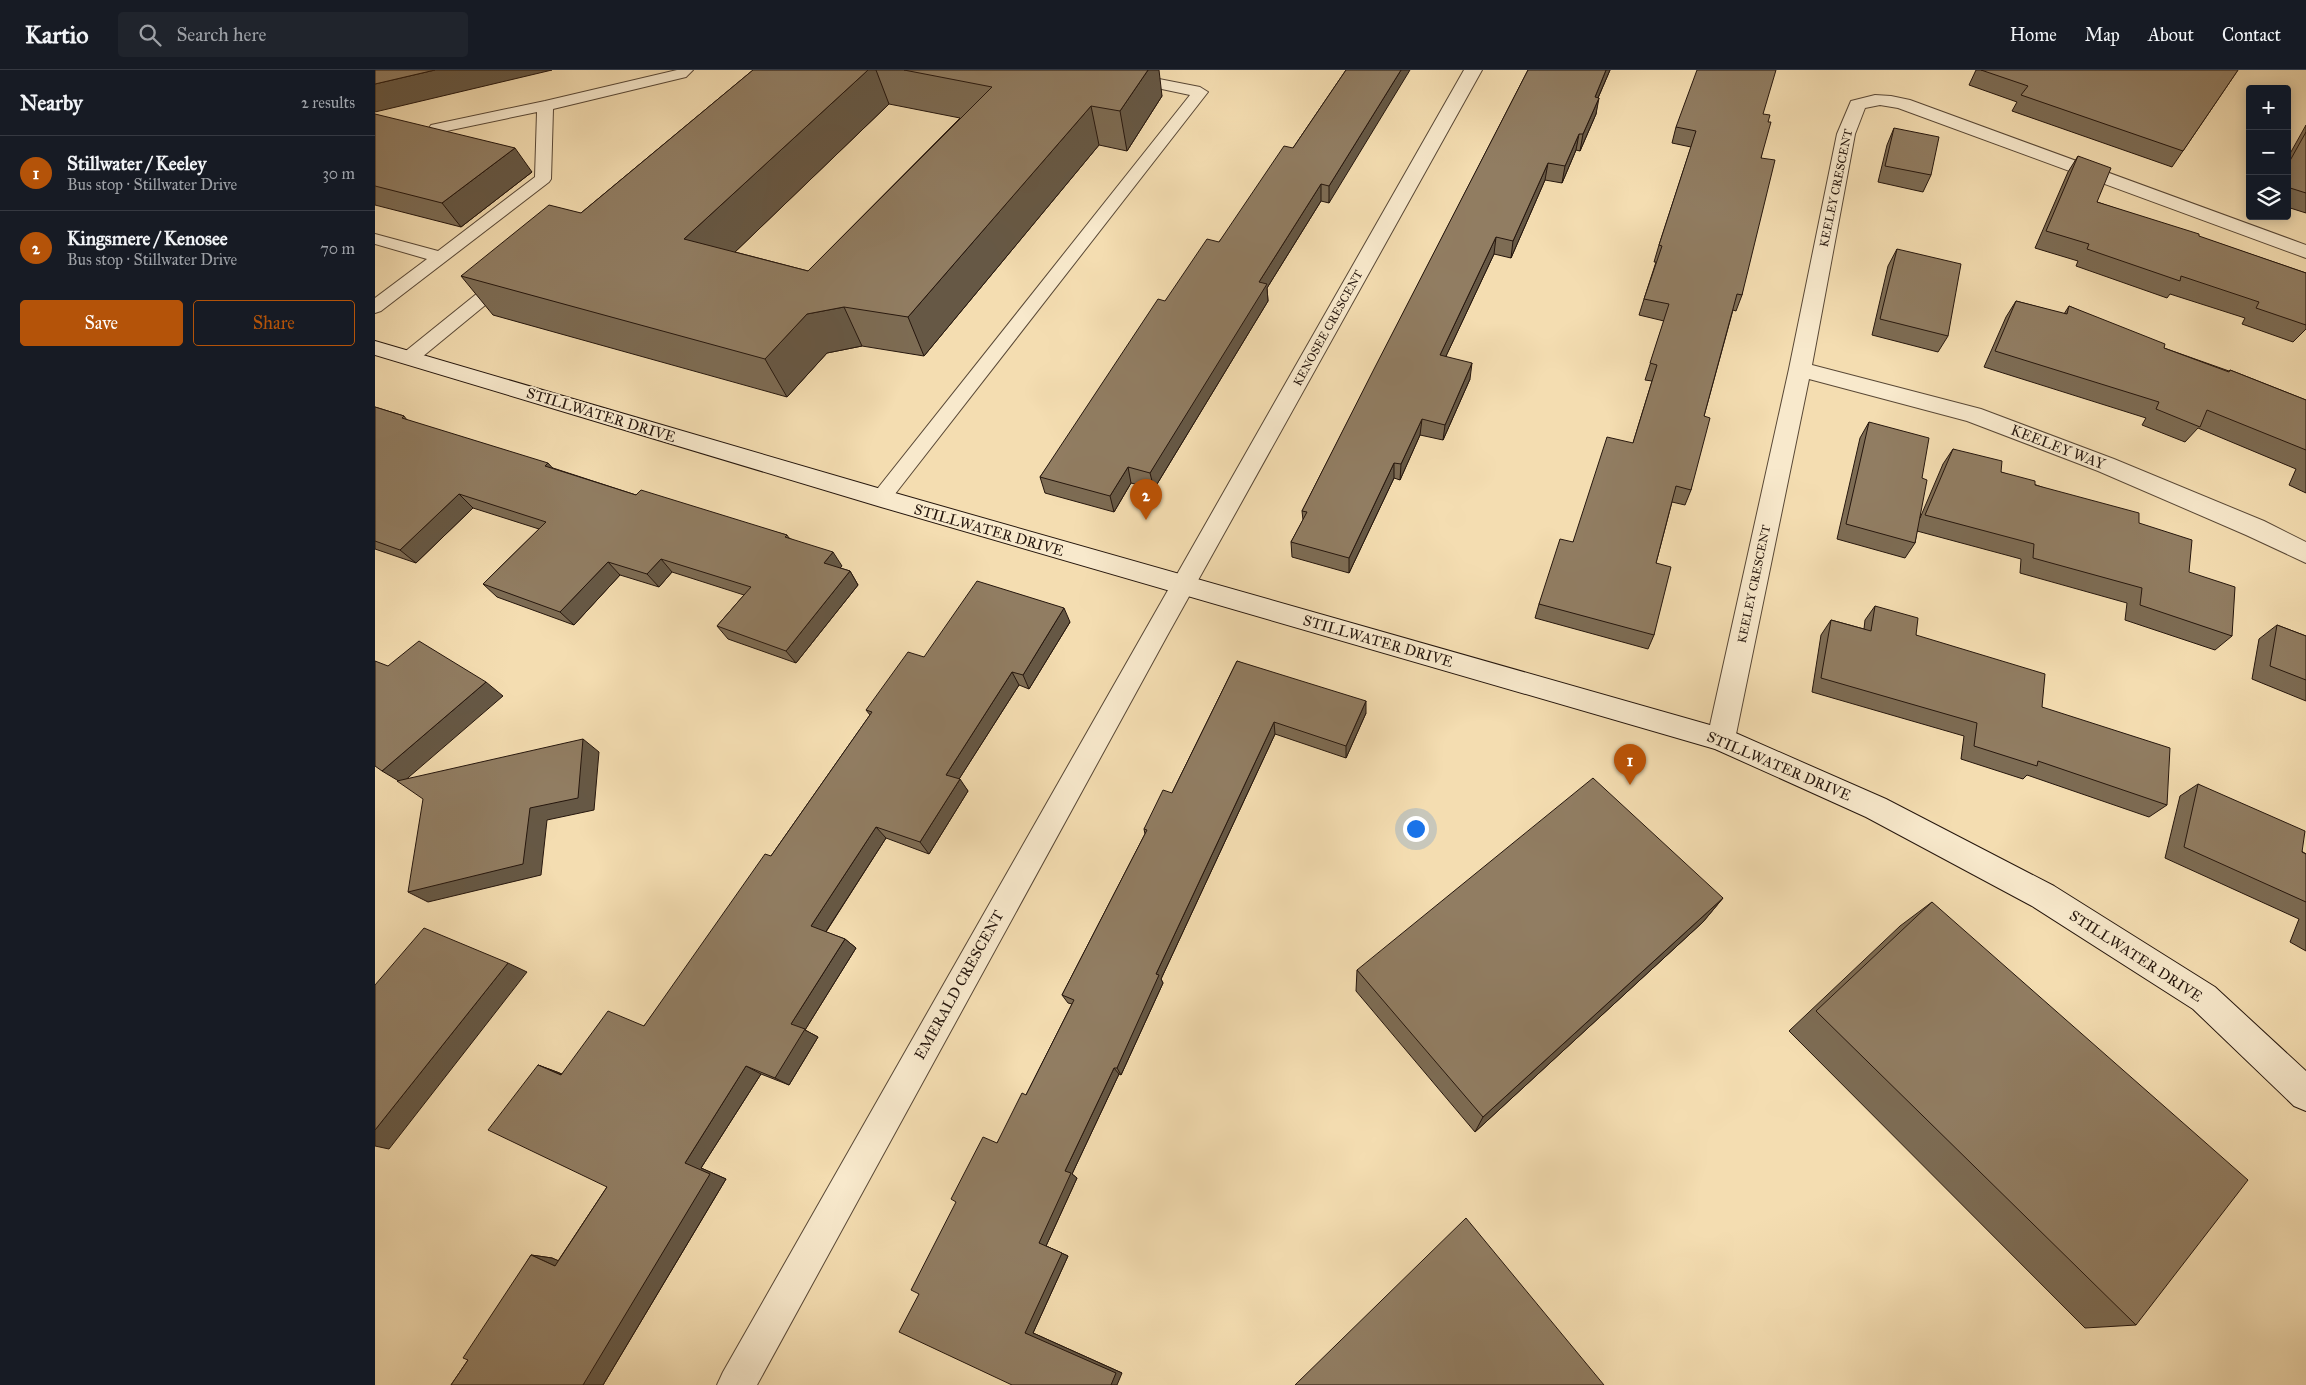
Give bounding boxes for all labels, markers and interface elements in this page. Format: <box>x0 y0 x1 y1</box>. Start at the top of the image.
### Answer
search box <box>118 12 468 57</box>
text: Kartio <box>25 20 88 50</box>
icon: search <box>136 21 164 49</box>
text: Search here <box>176 23 266 46</box>
text: Home <box>2010 24 2057 46</box>
text: Map <box>2085 24 2120 46</box>
text: About <box>2148 24 2194 46</box>
text: Contact <box>2222 24 2281 46</box>
map controls <box>2246 85 2291 220</box>
button: + <box>2246 85 2291 130</box>
text: Nearby <box>20 90 83 116</box>
text: 2 results <box>301 93 355 112</box>
street label: KEELEY CRESCENT <box>1817 128 1855 248</box>
button: − <box>2246 130 2291 175</box>
text: Stillwater / Keeley <box>67 152 206 175</box>
text: 1 <box>33 164 39 183</box>
text: 30 m <box>322 164 355 183</box>
text: Bus stop · Stillwater Drive <box>67 175 237 194</box>
button: layers <box>2246 175 2291 220</box>
text: Kingsmere / Kenosee <box>67 227 228 250</box>
text: 2 <box>32 239 40 258</box>
text: 70 m <box>320 239 355 258</box>
text: Bus stop · Stillwater Drive <box>67 250 237 269</box>
street label: KENOSEE CRESCENT <box>1290 268 1366 388</box>
button: Save <box>20 300 183 346</box>
button: Share <box>193 300 355 346</box>
street label: STILLWATER DRIVE <box>524 384 678 446</box>
street label: KEELEY WAY <box>2008 421 2108 473</box>
pin: 2 <box>1130 479 1162 520</box>
street label: STILLWATER DRIVE <box>912 500 1066 560</box>
street label: KEELEY CRESCENT <box>1735 524 1773 644</box>
street label: STILLWATER DRIVE <box>1301 611 1455 671</box>
street label: STILLWATER DRIVE <box>1704 727 1854 805</box>
pin: 1 <box>1614 744 1646 785</box>
your location <box>1403 816 1429 842</box>
street label: STILLWATER DRIVE <box>2066 906 2206 1006</box>
street label: EMERALD CRESCENT <box>910 907 1008 1063</box>

